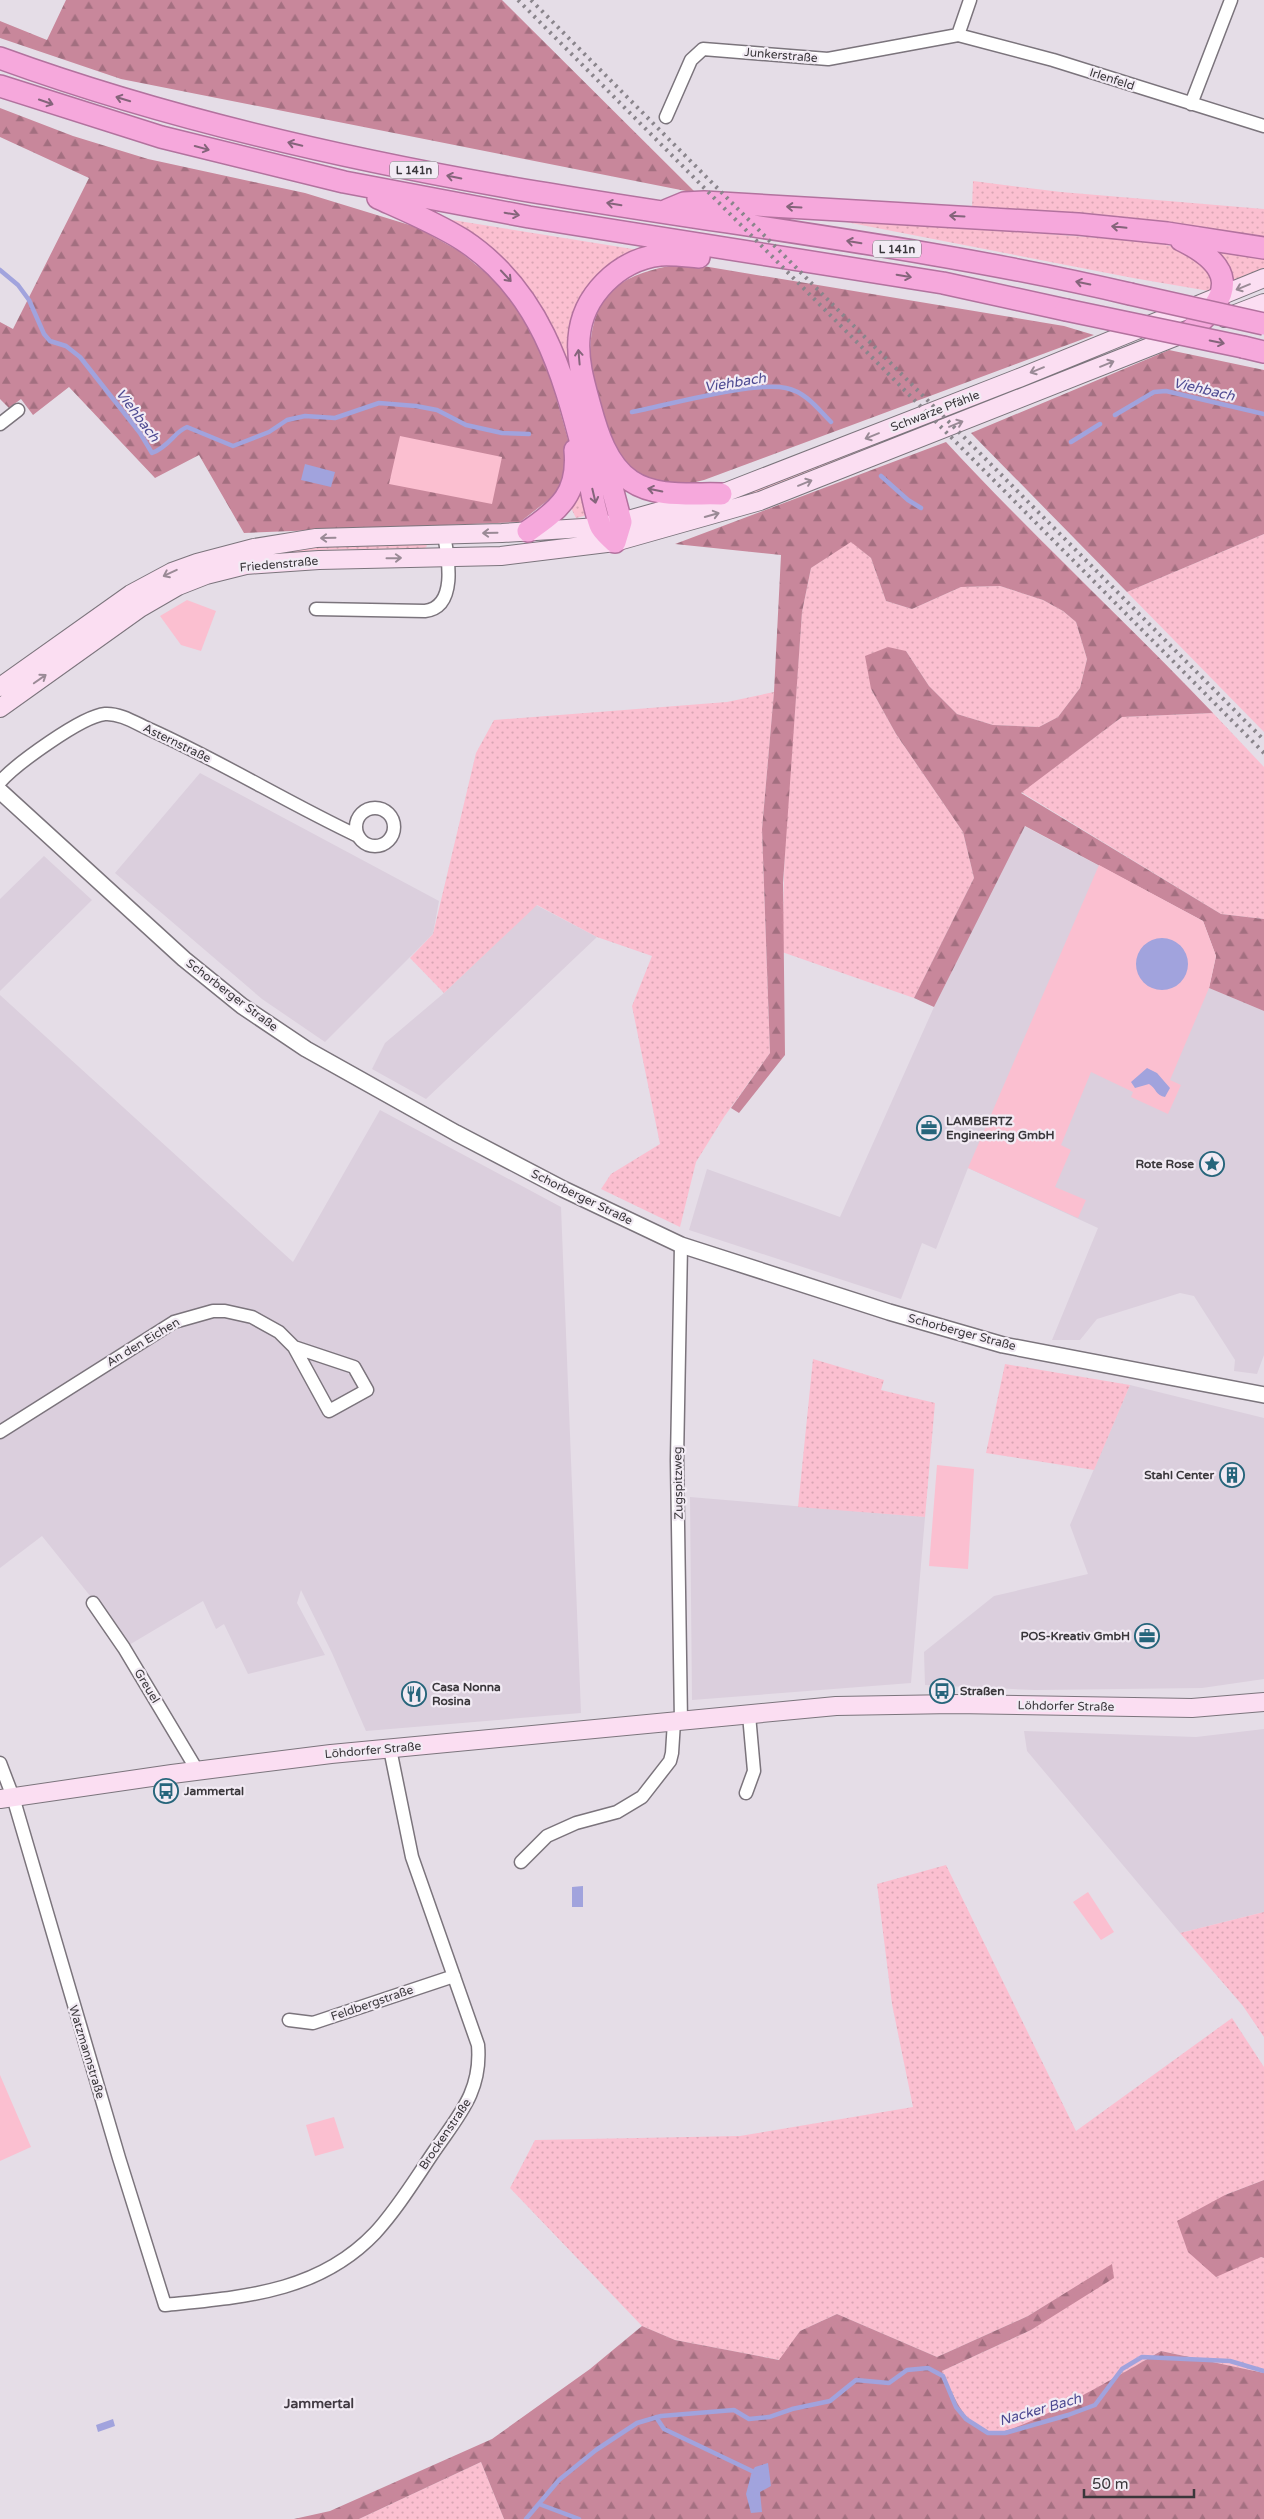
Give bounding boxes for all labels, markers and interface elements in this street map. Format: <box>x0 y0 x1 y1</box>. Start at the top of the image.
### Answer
street label: Junkerstraße <box>744 45 819 65</box>
street label: Irlenfeld <box>1088 65 1136 93</box>
one-way arrow <box>115 93 131 103</box>
one-way arrow <box>38 98 53 107</box>
one-way arrow <box>287 139 303 148</box>
one-way arrow <box>193 143 209 153</box>
road number: L 141n <box>390 162 438 178</box>
one-way arrow <box>446 172 462 181</box>
one-way arrow <box>606 199 622 209</box>
one-way arrow <box>787 203 803 212</box>
one-way arrow <box>504 209 520 219</box>
one-way arrow <box>949 211 965 220</box>
one-way arrow <box>1111 222 1127 232</box>
one-way arrow <box>846 236 862 246</box>
road number: L 141n <box>873 240 921 258</box>
one-way arrow <box>500 270 512 283</box>
one-way arrow <box>895 272 911 282</box>
one-way arrow <box>1075 278 1091 287</box>
one-way arrow <box>1235 283 1251 292</box>
one-way arrow <box>1208 337 1224 347</box>
one-way arrow <box>575 350 584 366</box>
one-way arrow <box>1099 358 1114 368</box>
one-way arrow <box>1030 366 1045 376</box>
water label: Viehbach <box>703 369 768 396</box>
water label: Viehbach <box>1172 374 1237 405</box>
water label: Viehbach <box>112 385 163 446</box>
street label: Schwarze Pfähle <box>889 388 982 434</box>
one-way arrow <box>948 418 963 428</box>
one-way arrow <box>864 432 879 441</box>
one-way arrow <box>797 478 812 488</box>
one-way arrow <box>647 484 663 494</box>
one-way arrow <box>590 488 599 504</box>
one-way arrow <box>704 509 720 519</box>
one-way arrow <box>483 529 499 538</box>
one-way arrow <box>320 533 336 543</box>
one-way arrow <box>385 553 401 563</box>
street label: Friedenstraße <box>239 554 319 574</box>
one-way arrow <box>163 569 178 579</box>
one-way arrow <box>33 674 47 684</box>
street label: Asternstraße <box>141 721 213 766</box>
street label: Schorberger Straße <box>183 956 281 1034</box>
place label: LAMBERTZ Engineering GmbH <box>946 1114 1054 1143</box>
office icon: LAMBERTZ Engineering GmbH <box>916 1115 942 1141</box>
place icon: Rote Rose <box>1199 1151 1225 1177</box>
place label: Rote Rose <box>1135 1157 1194 1171</box>
street label: Schorberger Straße <box>529 1166 635 1228</box>
street label: Schorberger Straße <box>907 1311 1018 1353</box>
street label: An den Eichen <box>104 1315 182 1369</box>
street label: Zugspitzweg <box>670 1446 686 1520</box>
building icon: Stahl Center <box>1219 1462 1245 1488</box>
place label: Stahl Center <box>1144 1468 1214 1482</box>
office icon: POS-Kreativ GmbH <box>1134 1623 1160 1649</box>
place label: POS-Kreativ GmbH <box>1020 1629 1130 1643</box>
street label: Greuel <box>131 1666 163 1706</box>
bus stop icon: Straßen <box>929 1678 955 1704</box>
place label: Casa Nonna Rosina <box>432 1680 501 1708</box>
restaurant icon: Casa Nonna Rosina <box>401 1681 427 1707</box>
place label: Straßen <box>960 1684 1004 1698</box>
street label: Löhdorfer Straße <box>1017 1698 1115 1714</box>
street label: Löhdorfer Straße <box>324 1739 422 1761</box>
bus stop icon: Jammertal <box>153 1778 179 1804</box>
place label: Jammertal <box>183 1784 244 1798</box>
street label: Feldbergstraße <box>329 1982 415 2024</box>
street label: Watzmannstraße <box>66 2004 108 2101</box>
street label: Brockenstraße <box>416 2096 474 2172</box>
water label: Nacker Bach <box>997 2390 1084 2429</box>
district label: Jammertal <box>283 2395 354 2412</box>
scale bar <box>1084 2466 1194 2498</box>
text: 50 m <box>1092 2475 1129 2493</box>

